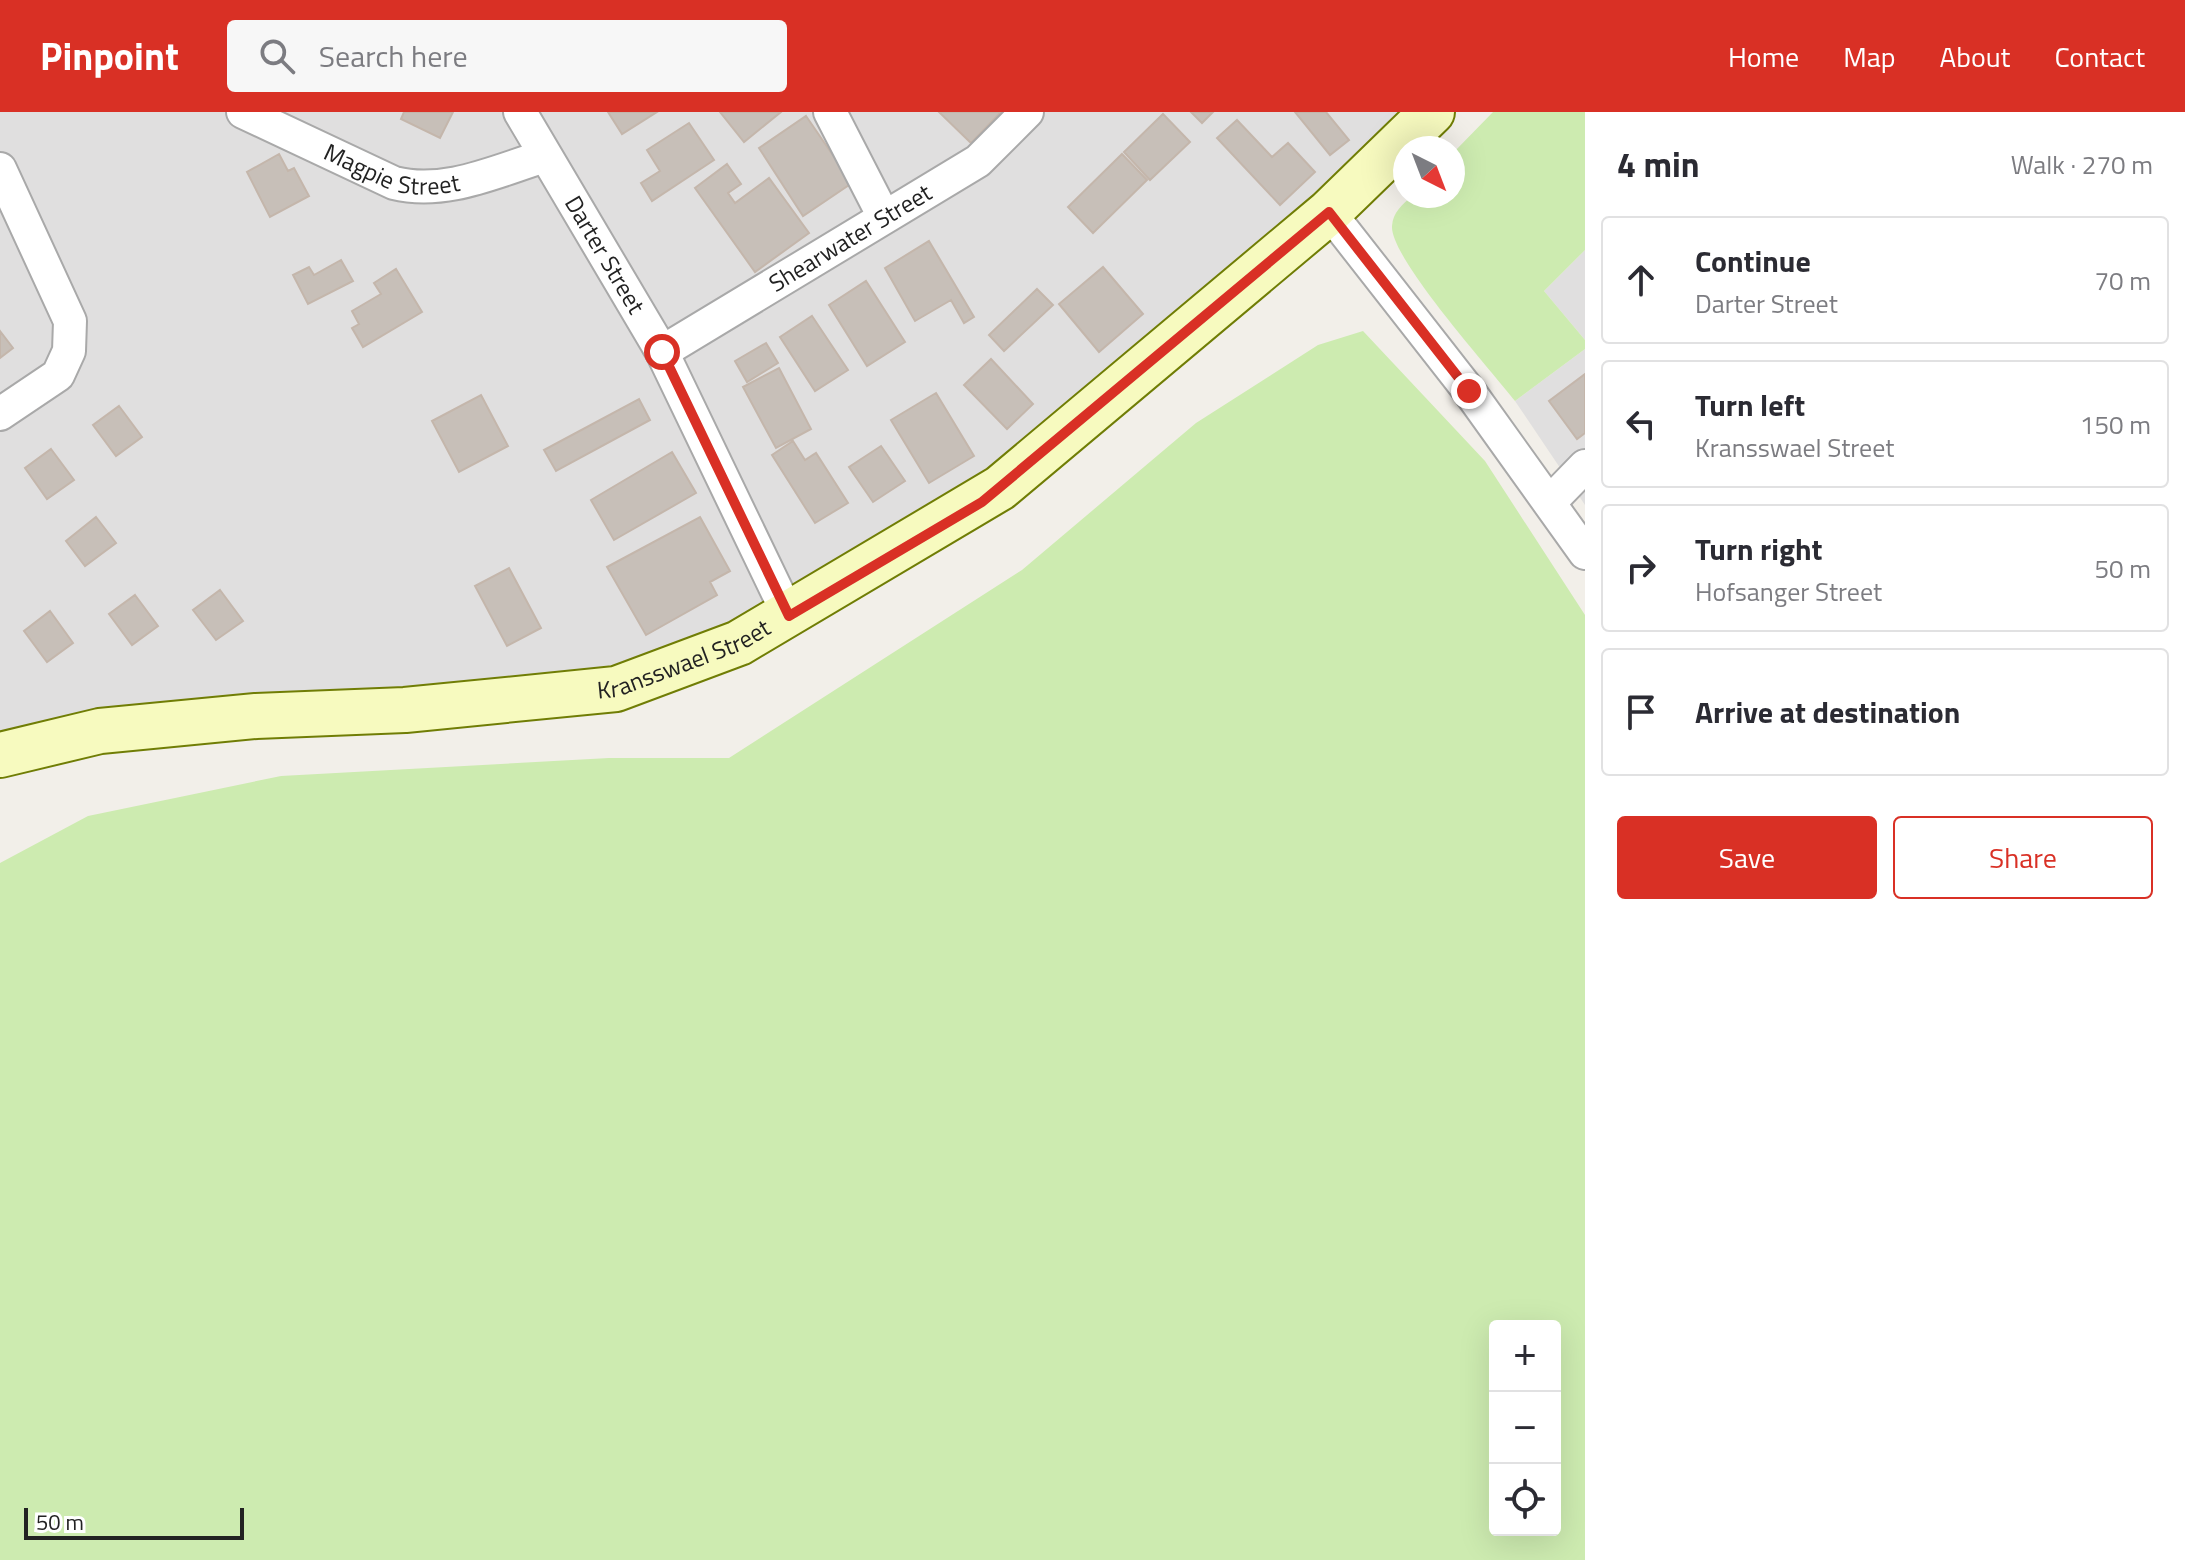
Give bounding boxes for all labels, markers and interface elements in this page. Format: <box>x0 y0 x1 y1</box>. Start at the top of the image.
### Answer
search box <box>227 20 787 92</box>
text: Pinpoint <box>40 27 179 85</box>
text: Search here <box>319 33 468 79</box>
icon: search <box>255 34 299 78</box>
text: Home <box>1728 35 1799 78</box>
text: Map <box>1843 35 1896 78</box>
text: About <box>1940 35 2010 78</box>
text: Contact <box>2054 35 2145 78</box>
street label: Magpie Street <box>318 134 463 204</box>
north arrow <box>1393 136 1465 208</box>
text: 4 min <box>1617 138 1700 190</box>
text: Walk · 270 m <box>2011 145 2153 184</box>
street label: Shearwater Street <box>761 174 939 301</box>
street label: Darter Street <box>556 188 655 321</box>
text: Continue <box>1695 238 1811 284</box>
icon: ahead <box>1619 258 1663 302</box>
text: 70 m <box>2094 261 2151 300</box>
text: Darter Street <box>1695 284 1838 323</box>
route start <box>644 334 680 370</box>
route end <box>1451 373 1487 409</box>
text: Turn left <box>1695 382 1805 428</box>
icon: left <box>1619 402 1663 446</box>
text: 150 m <box>2080 405 2151 444</box>
text: Kransswael Street <box>1695 428 1894 467</box>
text: Turn right <box>1695 526 1823 572</box>
icon: right <box>1619 546 1663 590</box>
text: 50 m <box>2094 549 2151 588</box>
text: Hofsanger Street <box>1695 572 1882 611</box>
street label: Kransswael Street <box>595 609 777 708</box>
text: Arrive at destination <box>1695 689 1960 735</box>
icon: arrive <box>1619 690 1663 734</box>
button: Save <box>1617 816 1877 899</box>
button: Share <box>1893 816 2153 899</box>
map controls <box>1489 1320 1561 1536</box>
button: + <box>1489 1320 1561 1392</box>
button: − <box>1489 1392 1561 1464</box>
button: locate <box>1489 1464 1561 1536</box>
scale bar <box>24 1504 244 1540</box>
text: 50 m <box>36 1505 84 1539</box>

